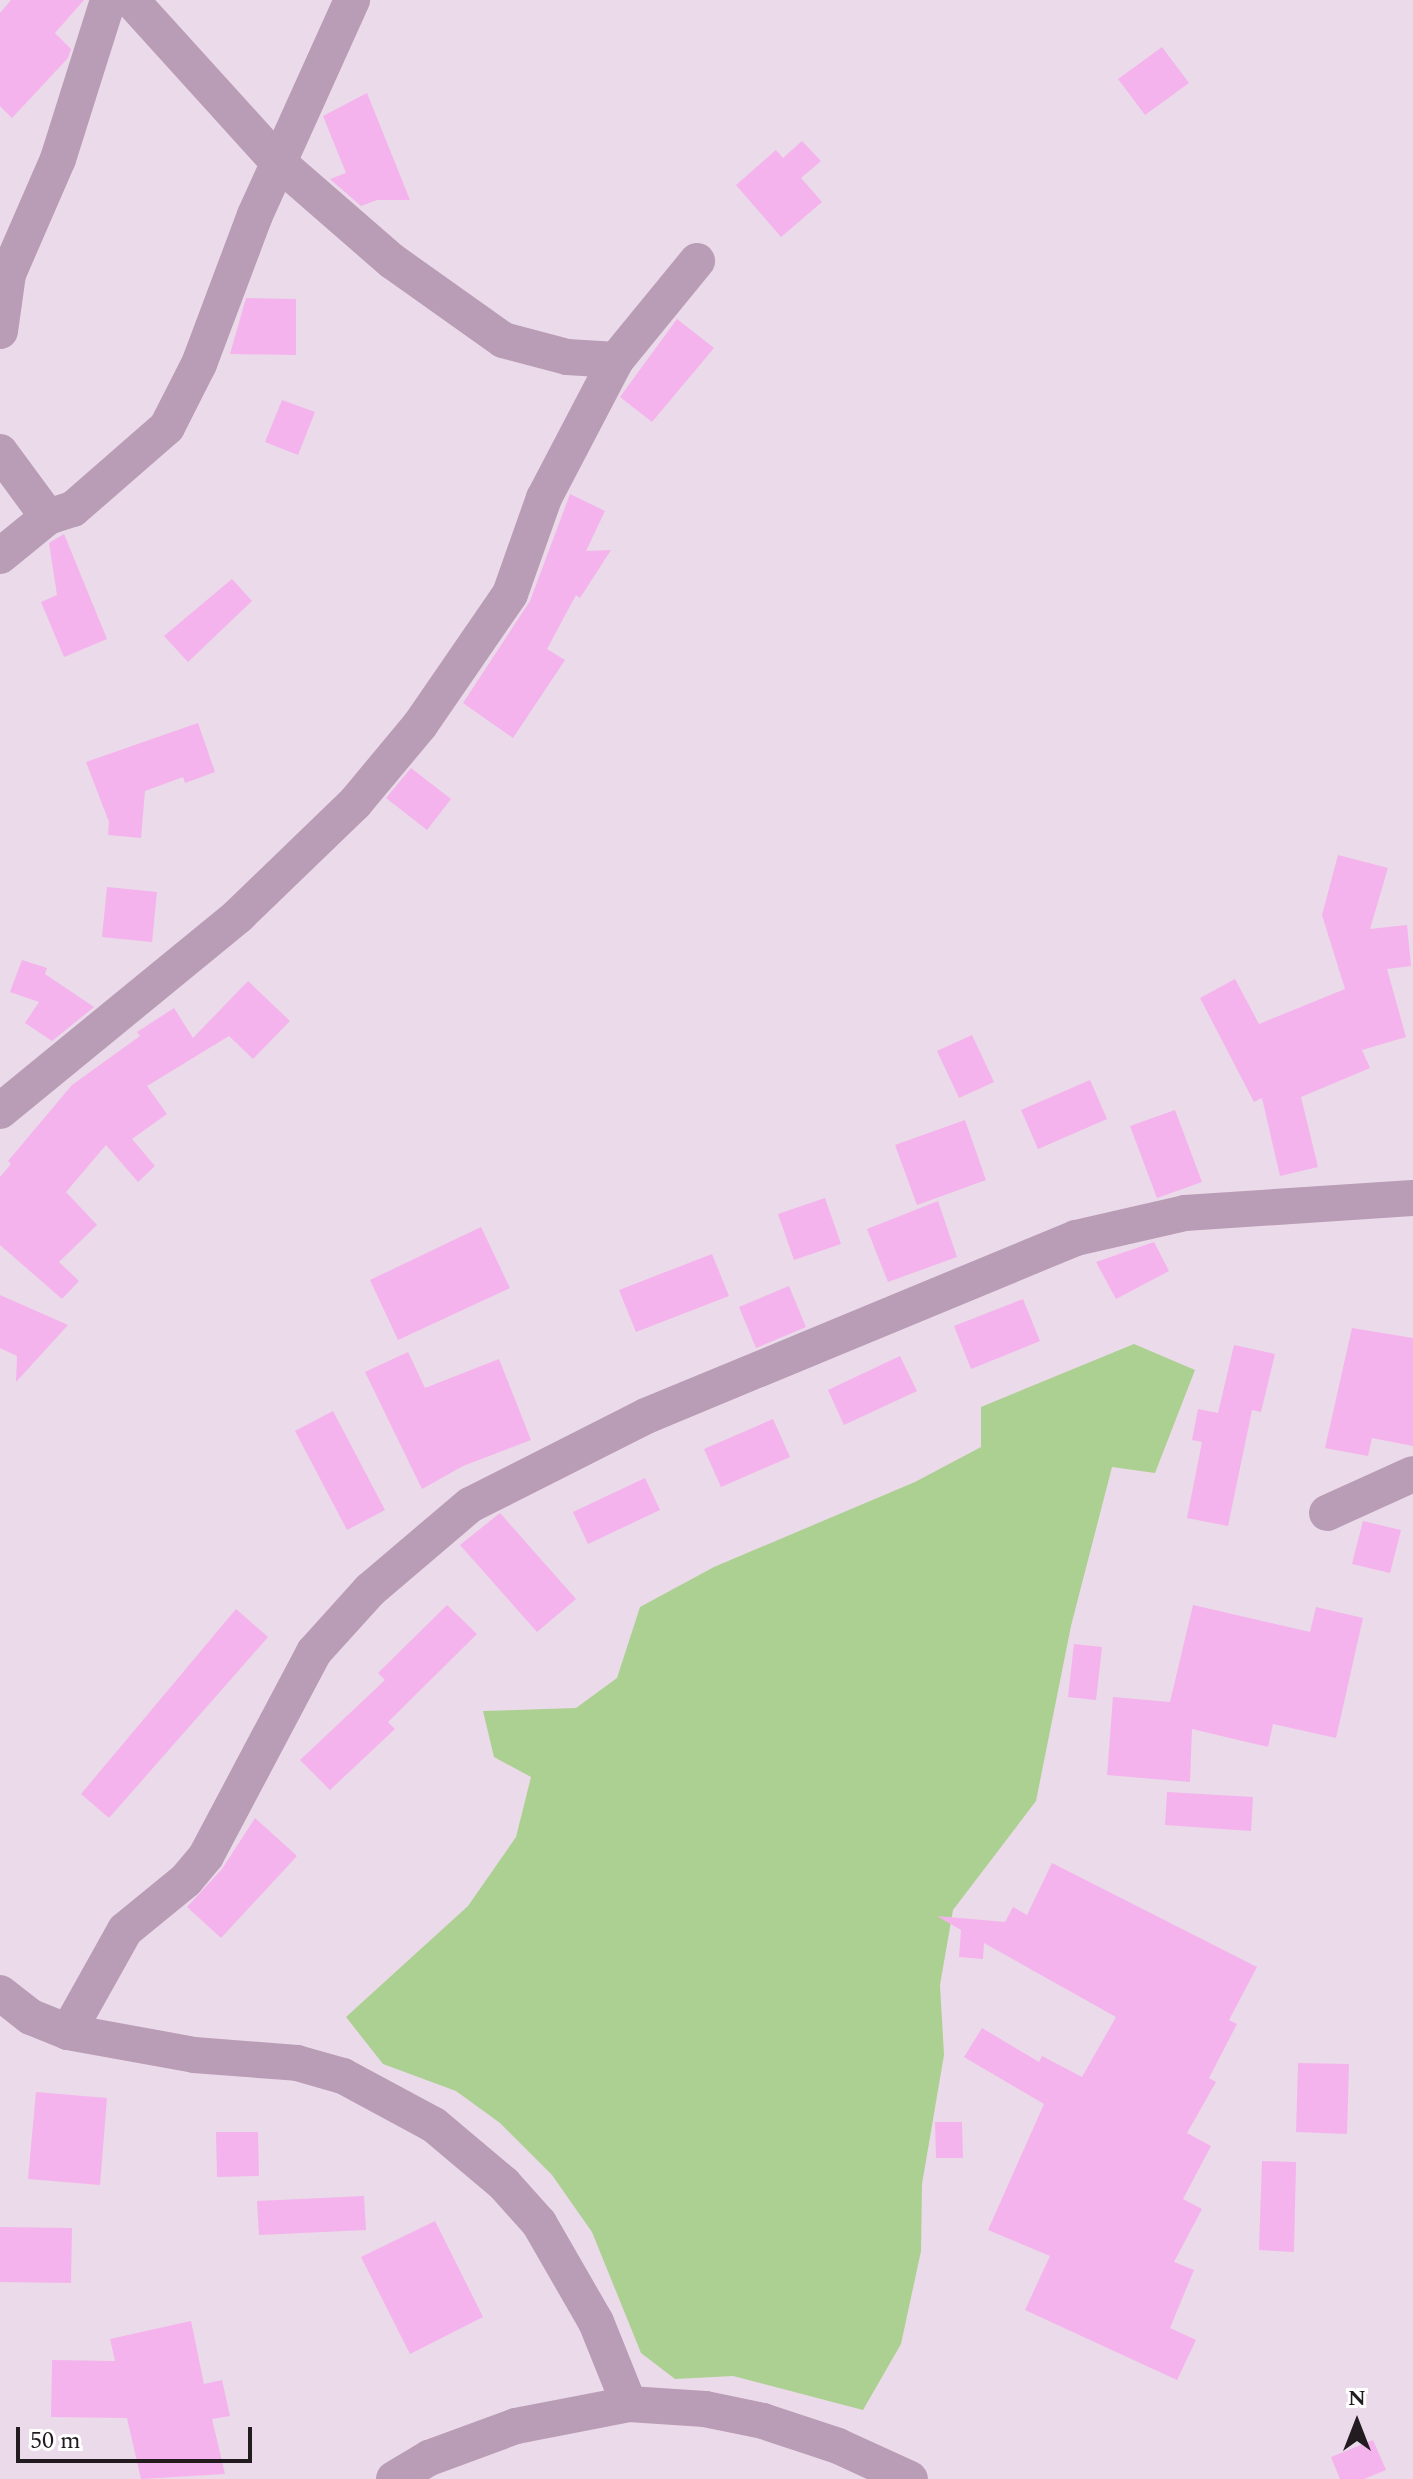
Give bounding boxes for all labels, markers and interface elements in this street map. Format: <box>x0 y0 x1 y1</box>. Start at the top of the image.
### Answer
text: N <box>1348 2382 1366 2415</box>
north arrow <box>1317 2383 1397 2463</box>
scale bar <box>20 2411 256 2461</box>
text: 50 m <box>30 2423 81 2459</box>

